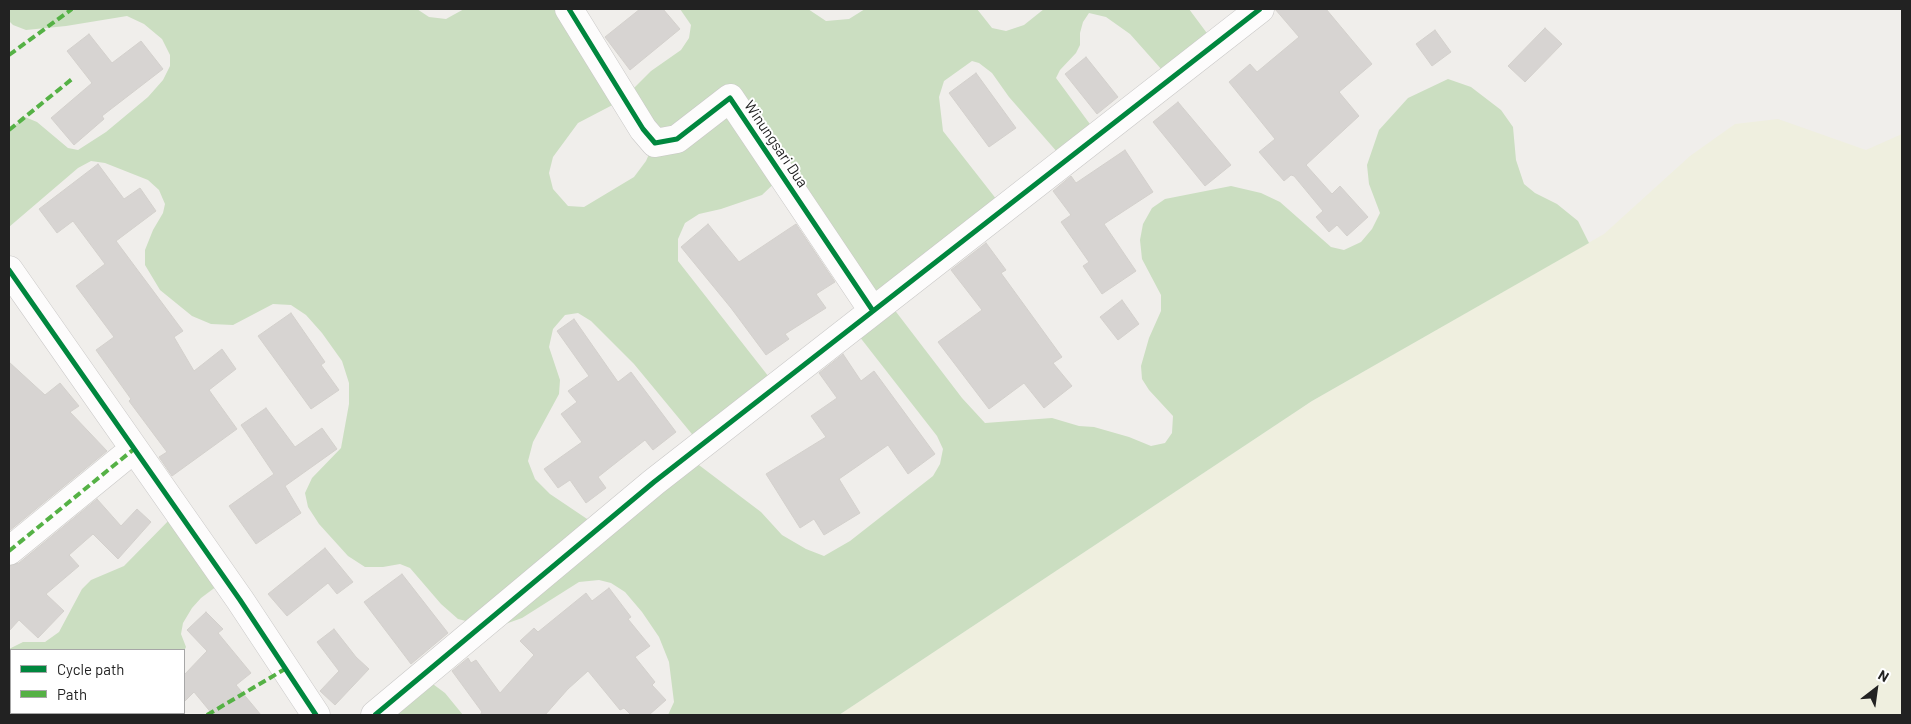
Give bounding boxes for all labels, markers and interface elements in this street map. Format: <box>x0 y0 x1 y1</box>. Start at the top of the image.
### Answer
street label: Winungsari Dua <box>740 97 812 191</box>
legend <box>10 649 185 714</box>
text: Cycle path <box>57 660 124 678</box>
north arrow <box>1851 664 1901 714</box>
text: N <box>1875 666 1892 685</box>
text: Path <box>57 685 87 703</box>

